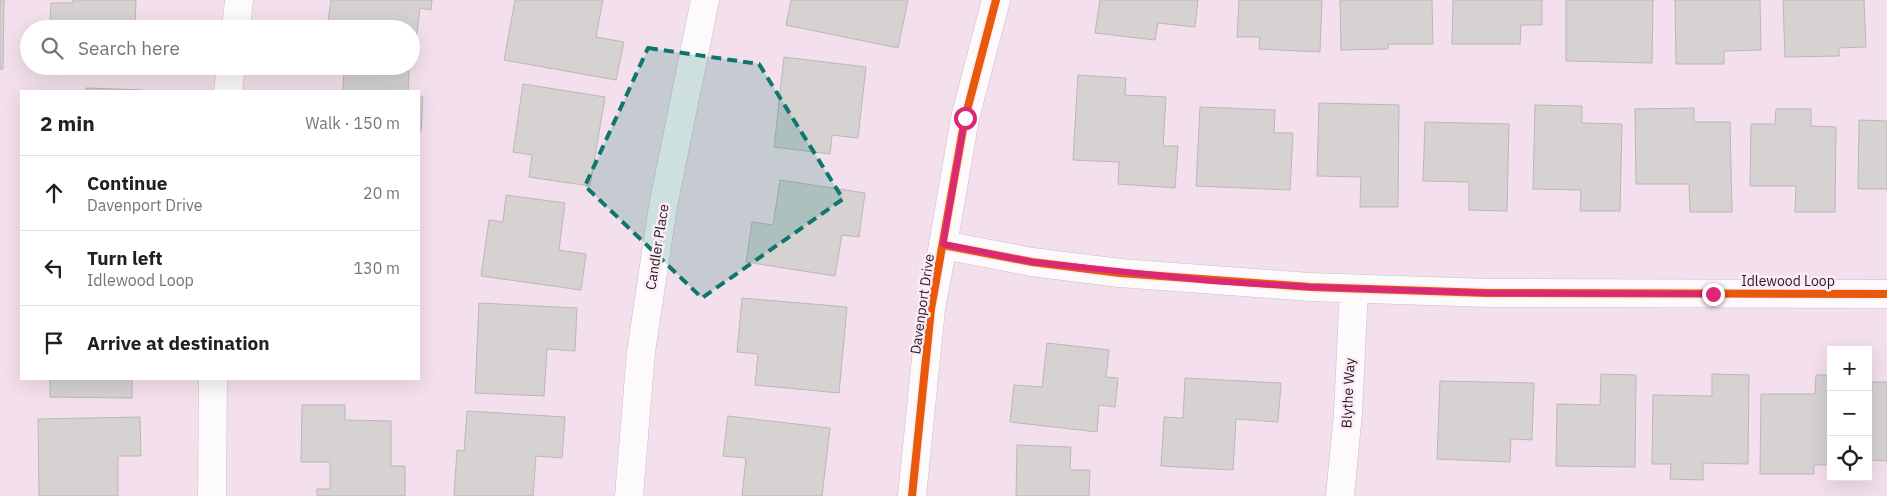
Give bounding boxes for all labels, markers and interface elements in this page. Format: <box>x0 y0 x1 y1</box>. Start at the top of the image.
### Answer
search box <box>20 20 420 75</box>
icon: search <box>38 34 66 62</box>
text: Search here <box>78 36 180 60</box>
route start <box>954 107 977 130</box>
text: 2 min <box>40 109 95 137</box>
text: Walk · 150 m <box>305 113 400 133</box>
text: Continue <box>87 171 167 195</box>
icon: ahead <box>40 179 68 207</box>
text: 20 m <box>363 183 400 203</box>
text: Davenport Drive <box>87 195 202 215</box>
street label: Candler Place <box>641 203 673 291</box>
text: Turn left <box>87 246 163 270</box>
street label: Davenport Drive <box>906 252 938 355</box>
icon: left <box>40 254 68 282</box>
text: 130 m <box>353 258 400 278</box>
text: Idlewood Loop <box>87 270 194 290</box>
street label: Idlewood Loop <box>1741 272 1835 290</box>
route end <box>1702 283 1725 306</box>
icon: arrive <box>40 329 68 357</box>
text: Arrive at destination <box>87 331 270 355</box>
map controls <box>1827 346 1872 481</box>
button: + <box>1827 346 1872 391</box>
street label: Blythe Way <box>1337 357 1359 429</box>
button: − <box>1827 391 1872 436</box>
button: locate <box>1827 436 1872 481</box>

